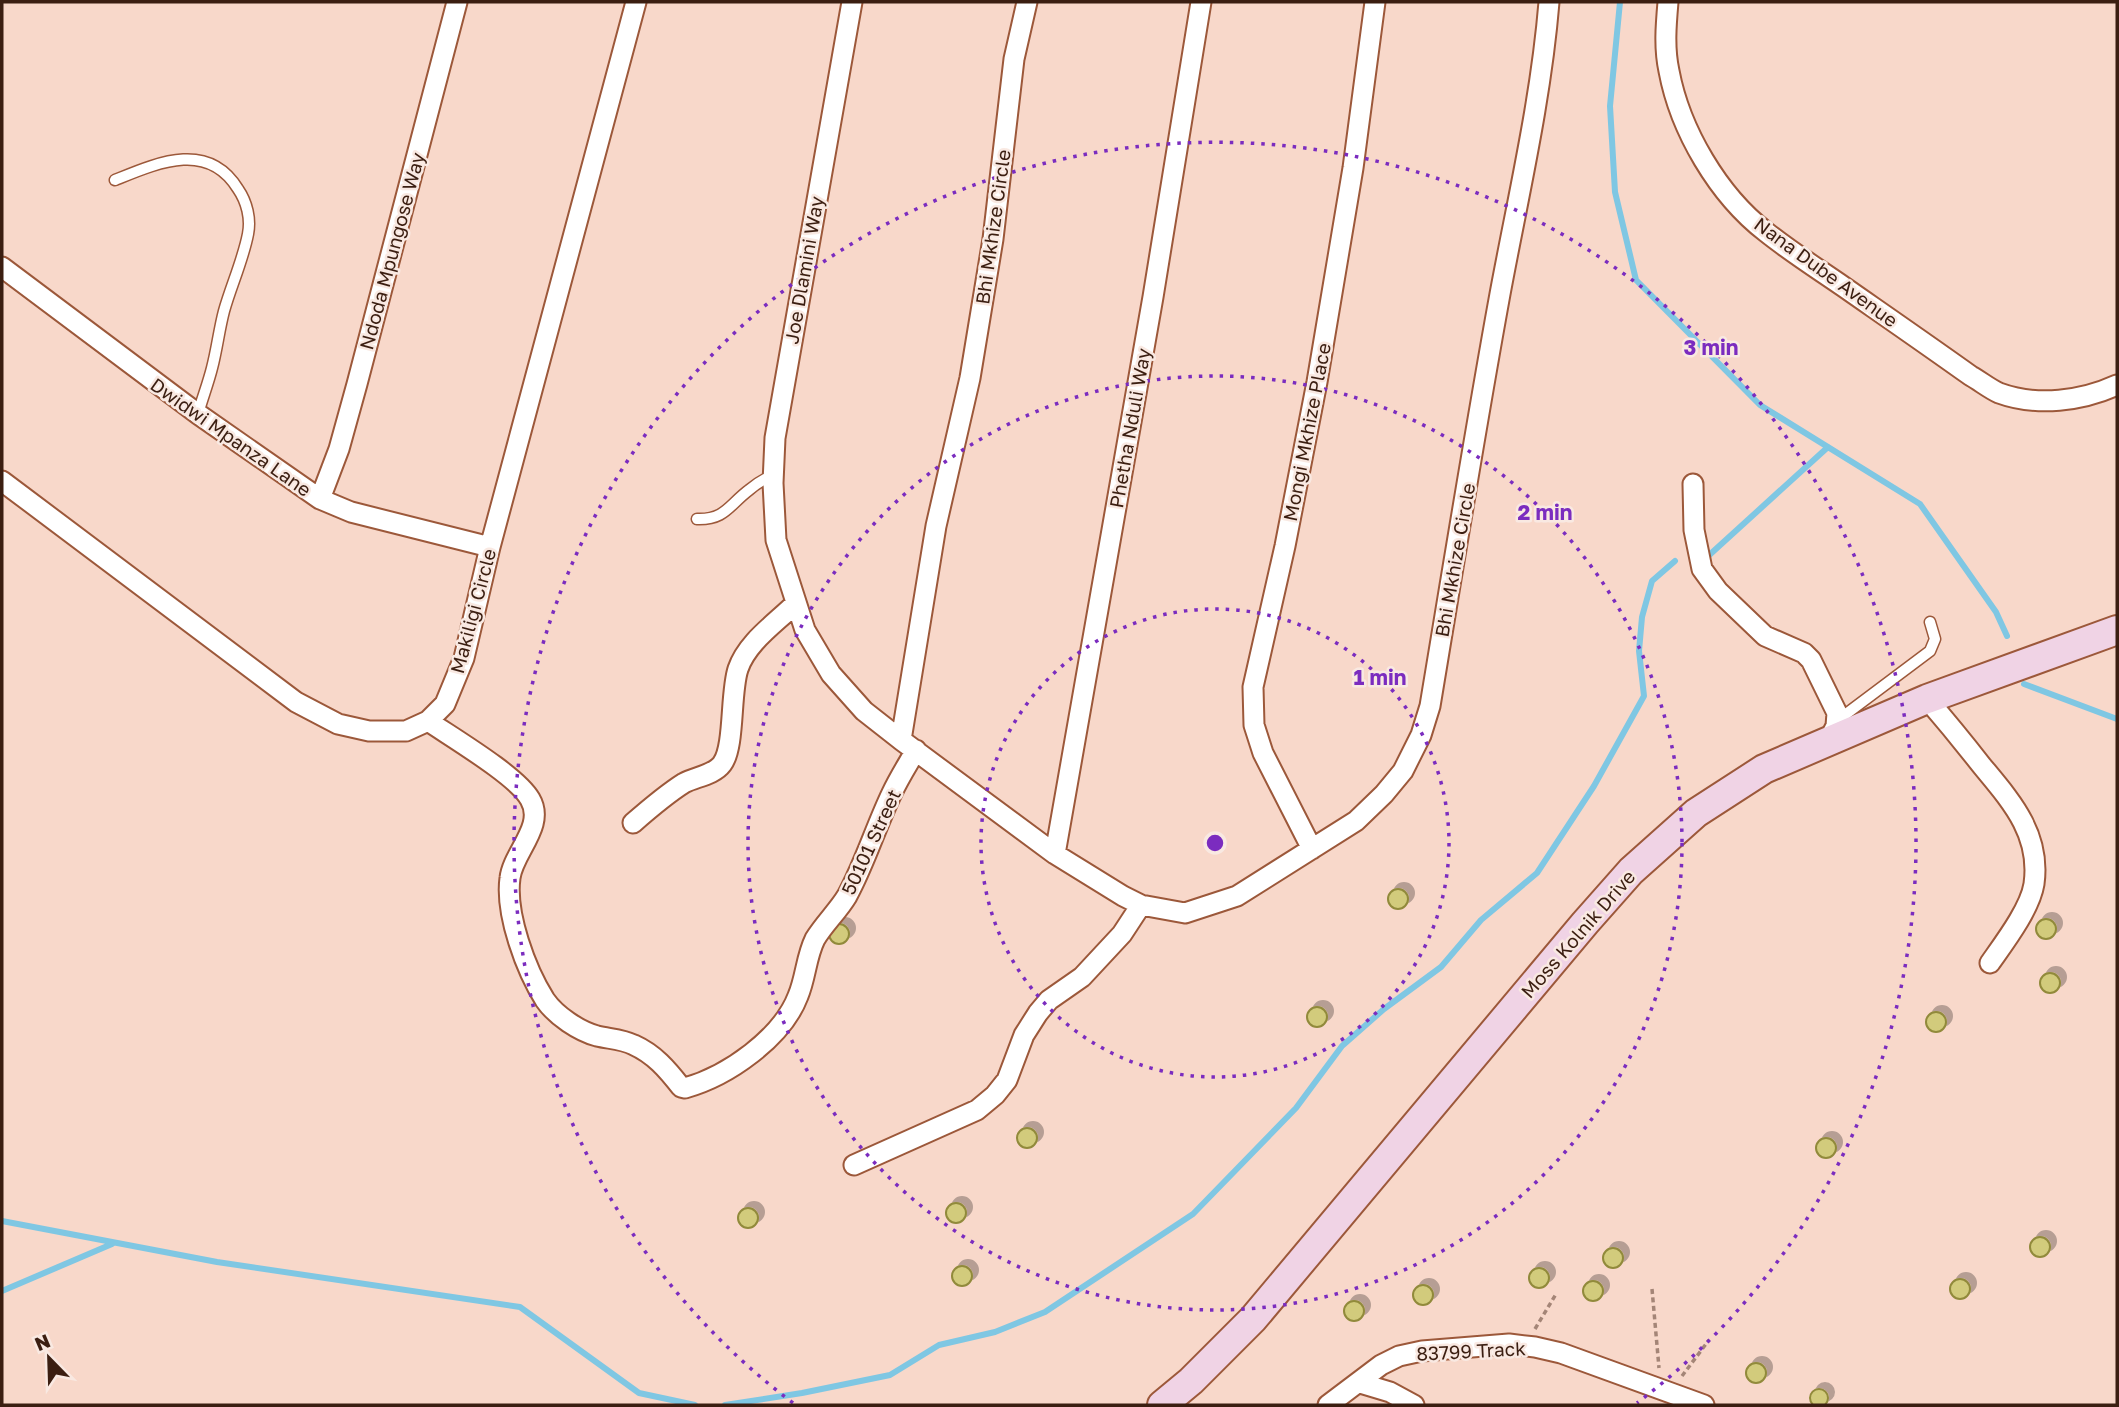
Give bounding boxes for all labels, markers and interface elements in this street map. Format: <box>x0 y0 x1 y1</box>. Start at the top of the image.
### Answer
street label: Bhi Mkhize Circle <box>970 148 1015 306</box>
street label: Ndoda Mpungose Way <box>354 149 429 352</box>
street label: Joe Dlamini Way <box>779 194 828 346</box>
street label: Nana Dube Avenue <box>1750 212 1902 331</box>
text: 3 min <box>1684 334 1738 360</box>
street label: Mongi Mkhize Place <box>1278 341 1335 523</box>
street label: Phetha Nduli Way <box>1104 346 1155 510</box>
street label: Dwidwi Mpanza Lane <box>147 372 316 501</box>
street label: Bhi Mkhize Circle <box>1430 481 1479 639</box>
text: 2 min <box>1518 499 1572 525</box>
street label: Makiligi Circle <box>445 546 500 676</box>
text: 1 min <box>1354 664 1406 690</box>
street label: 50101 Street <box>836 785 905 898</box>
centre of rings <box>1203 831 1227 855</box>
street label: Moss Kolnik Drive <box>1516 865 1640 1002</box>
north arrow <box>14 1323 84 1393</box>
text: N <box>31 1328 53 1355</box>
street label: 83799 Track <box>1416 1336 1527 1365</box>

